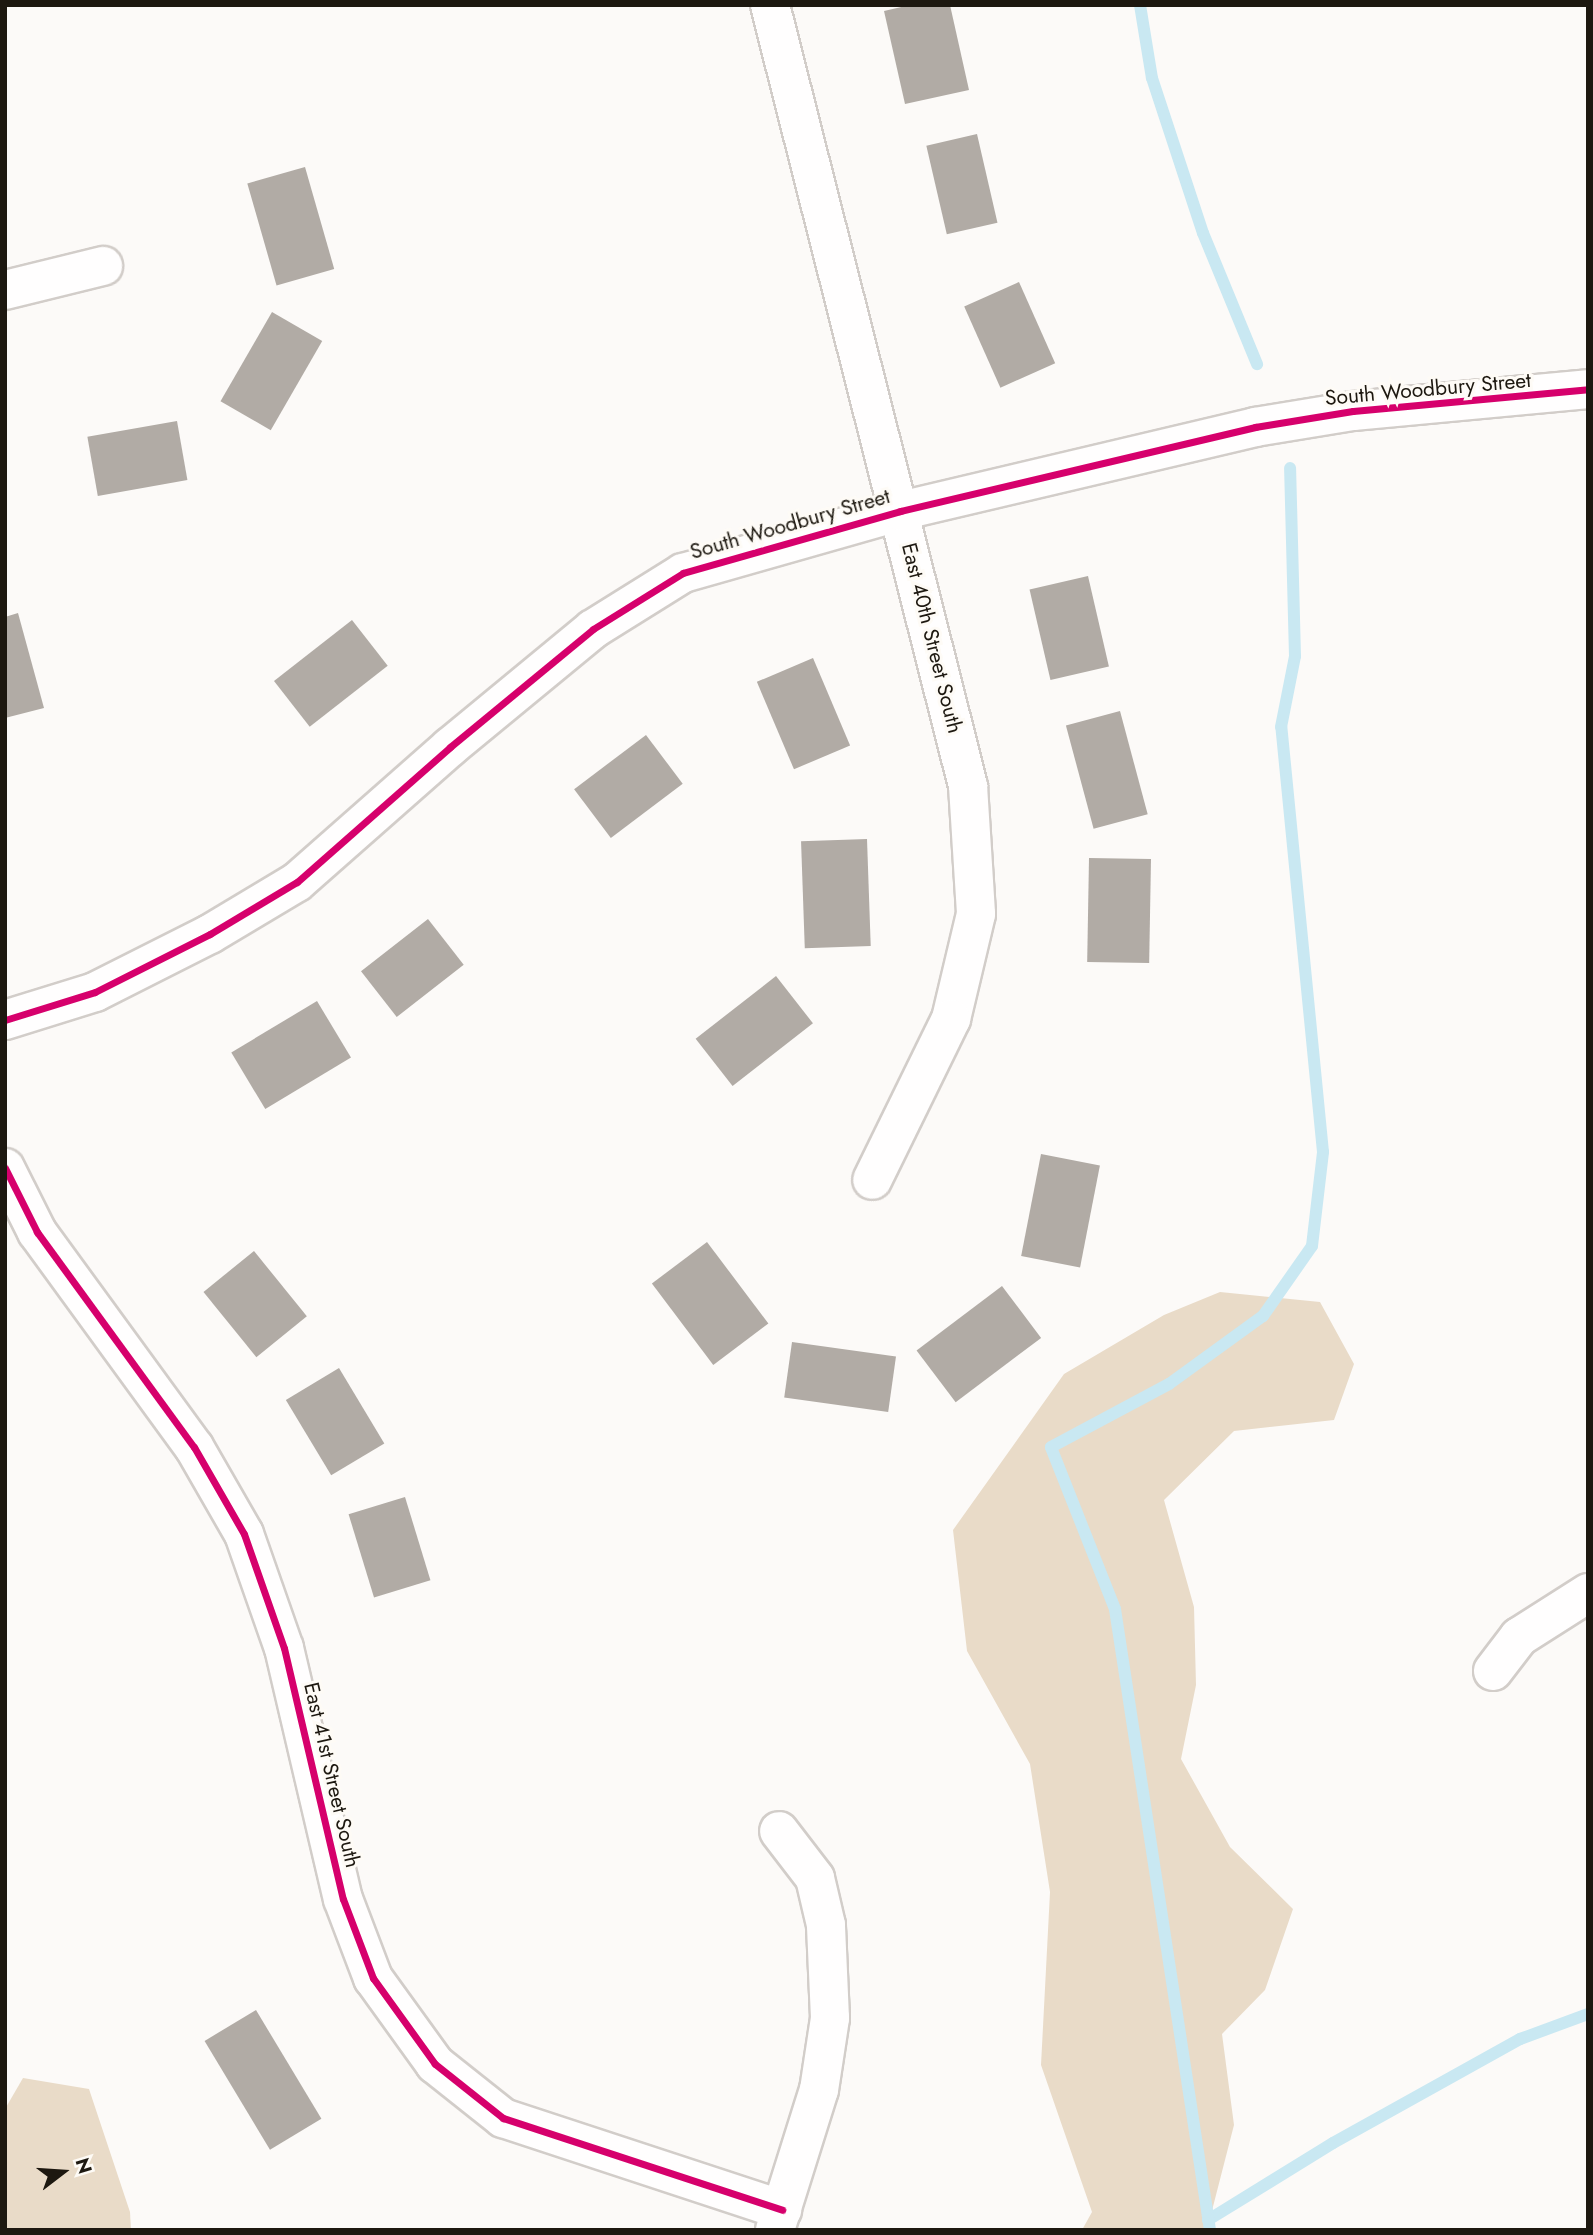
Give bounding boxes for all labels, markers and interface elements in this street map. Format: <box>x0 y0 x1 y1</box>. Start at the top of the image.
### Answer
street label: South Woodbury Street <box>1324 367 1532 411</box>
street label: South Woodbury Street <box>687 483 893 565</box>
street label: East 40th Street South <box>896 540 968 736</box>
street label: East 41st Street South <box>298 1680 366 1870</box>
north arrow <box>28 2137 98 2207</box>
text: N <box>68 2155 99 2177</box>

